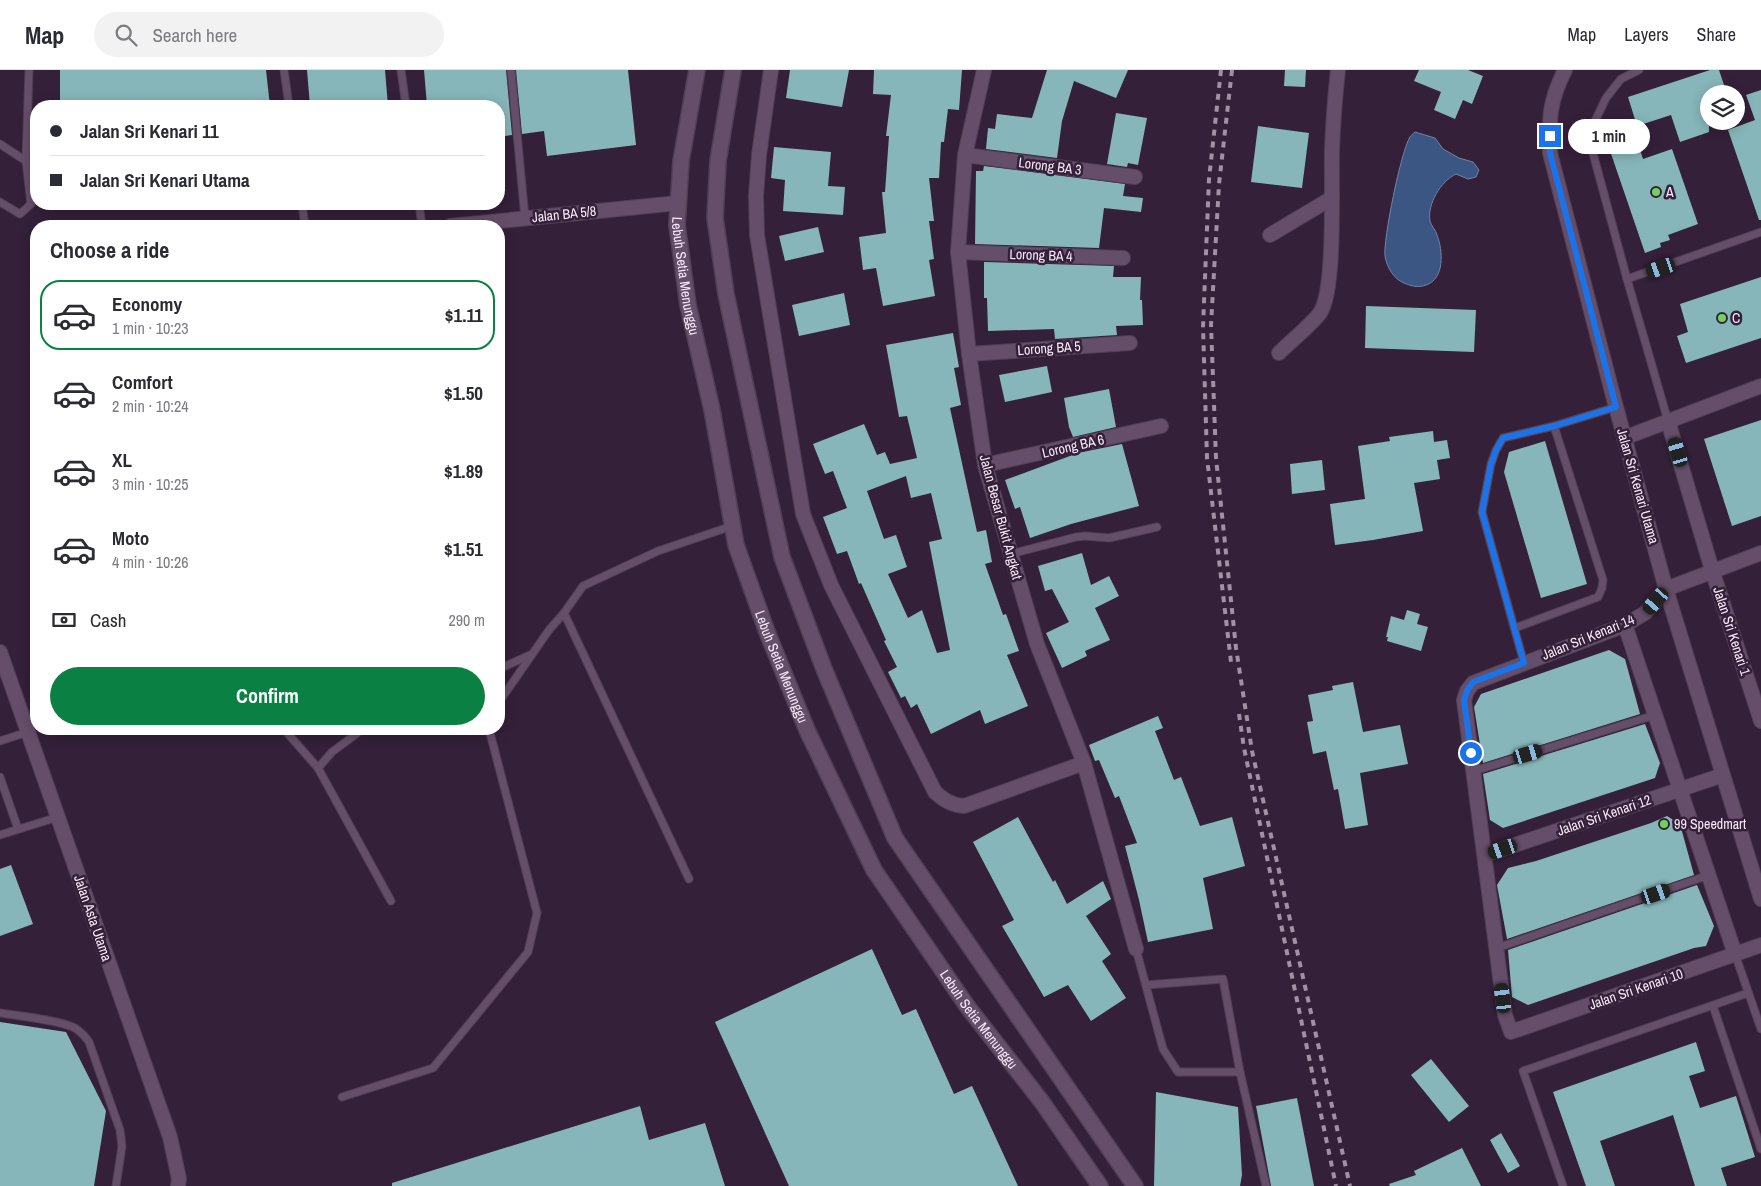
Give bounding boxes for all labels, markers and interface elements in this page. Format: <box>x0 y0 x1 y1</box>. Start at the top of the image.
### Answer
search box <box>94 12 444 57</box>
text: Map <box>25 19 64 51</box>
icon: search <box>112 21 140 49</box>
text: Search here <box>152 22 237 48</box>
text: Map <box>1568 22 1596 47</box>
text: Layers <box>1624 22 1669 47</box>
text: Share <box>1697 22 1736 47</box>
map controls <box>1700 85 1745 130</box>
button: layers <box>1700 85 1745 130</box>
text: Jalan Sri Kenari 11 <box>80 118 219 144</box>
callout: 1 min <box>1568 118 1650 154</box>
route end <box>1539 125 1561 147</box>
text: 1 min <box>1592 125 1626 147</box>
street label: Lorong BA 3 <box>1018 153 1082 179</box>
text: Jalan Sri Kenari Utama <box>80 167 250 193</box>
place label: A <box>1665 183 1674 201</box>
marker: A <box>1650 186 1662 198</box>
street label: Jalan BA 5/8 <box>531 202 597 226</box>
street label: Lebuh Setia Menunggu <box>668 216 704 337</box>
text: Choose a ride <box>50 235 169 265</box>
street label: Lorong BA 4 <box>1009 245 1074 265</box>
car <box>1644 256 1677 280</box>
text: Economy <box>112 291 182 317</box>
icon: car <box>52 293 97 338</box>
text: $1.11 <box>445 302 483 328</box>
place label: C <box>1732 309 1740 327</box>
marker: C <box>1716 312 1728 324</box>
text: 1 min · 10:23 <box>112 317 189 339</box>
street label: Lorong BA 5 <box>1017 337 1081 359</box>
text: Comfort <box>112 369 173 395</box>
icon: car <box>52 371 97 416</box>
text: $1.50 <box>444 380 483 406</box>
text: 2 min · 10:24 <box>112 395 189 417</box>
street label: Jalan Sri Kenari Utama <box>1613 426 1663 546</box>
street label: Lorong BA 6 <box>1040 430 1106 462</box>
car <box>1666 435 1689 469</box>
text: XL <box>112 447 132 473</box>
icon: car <box>52 449 97 494</box>
street label: Jalan Besar Bukit Angkat <box>976 453 1026 581</box>
text: $1.89 <box>444 458 483 484</box>
text: 3 min · 10:25 <box>112 473 189 495</box>
text: Moto <box>112 525 149 551</box>
icon: car <box>52 527 97 572</box>
text: $1.51 <box>444 536 483 562</box>
text: 4 min · 10:26 <box>112 551 189 573</box>
car <box>1640 585 1671 617</box>
street label: Jalan Sri Kenari 1 <box>1709 585 1755 678</box>
icon: cash <box>50 606 78 634</box>
text: Cash <box>90 607 126 633</box>
street label: Lebuh Setia Menunggu <box>751 608 812 725</box>
text: 290 m <box>449 609 485 631</box>
street label: Jalan Sri Kenari 14 <box>1539 610 1638 664</box>
button: Confirm <box>50 667 485 725</box>
route start <box>1460 742 1482 764</box>
car <box>1511 742 1544 766</box>
street label: Jalan Sri Kenari 12 <box>1555 790 1653 840</box>
place label: 99 Speedmart <box>1674 815 1746 833</box>
marker: 99 Speedmart <box>1658 818 1670 830</box>
car <box>1486 837 1519 861</box>
street label: Jalan Asta Utama <box>70 873 116 964</box>
car <box>1639 882 1672 906</box>
street label: Jalan Sri Kenari 10 <box>1587 964 1685 1014</box>
street label: Lebuh Setia Menunggu <box>936 966 1022 1073</box>
car <box>1493 982 1512 1014</box>

